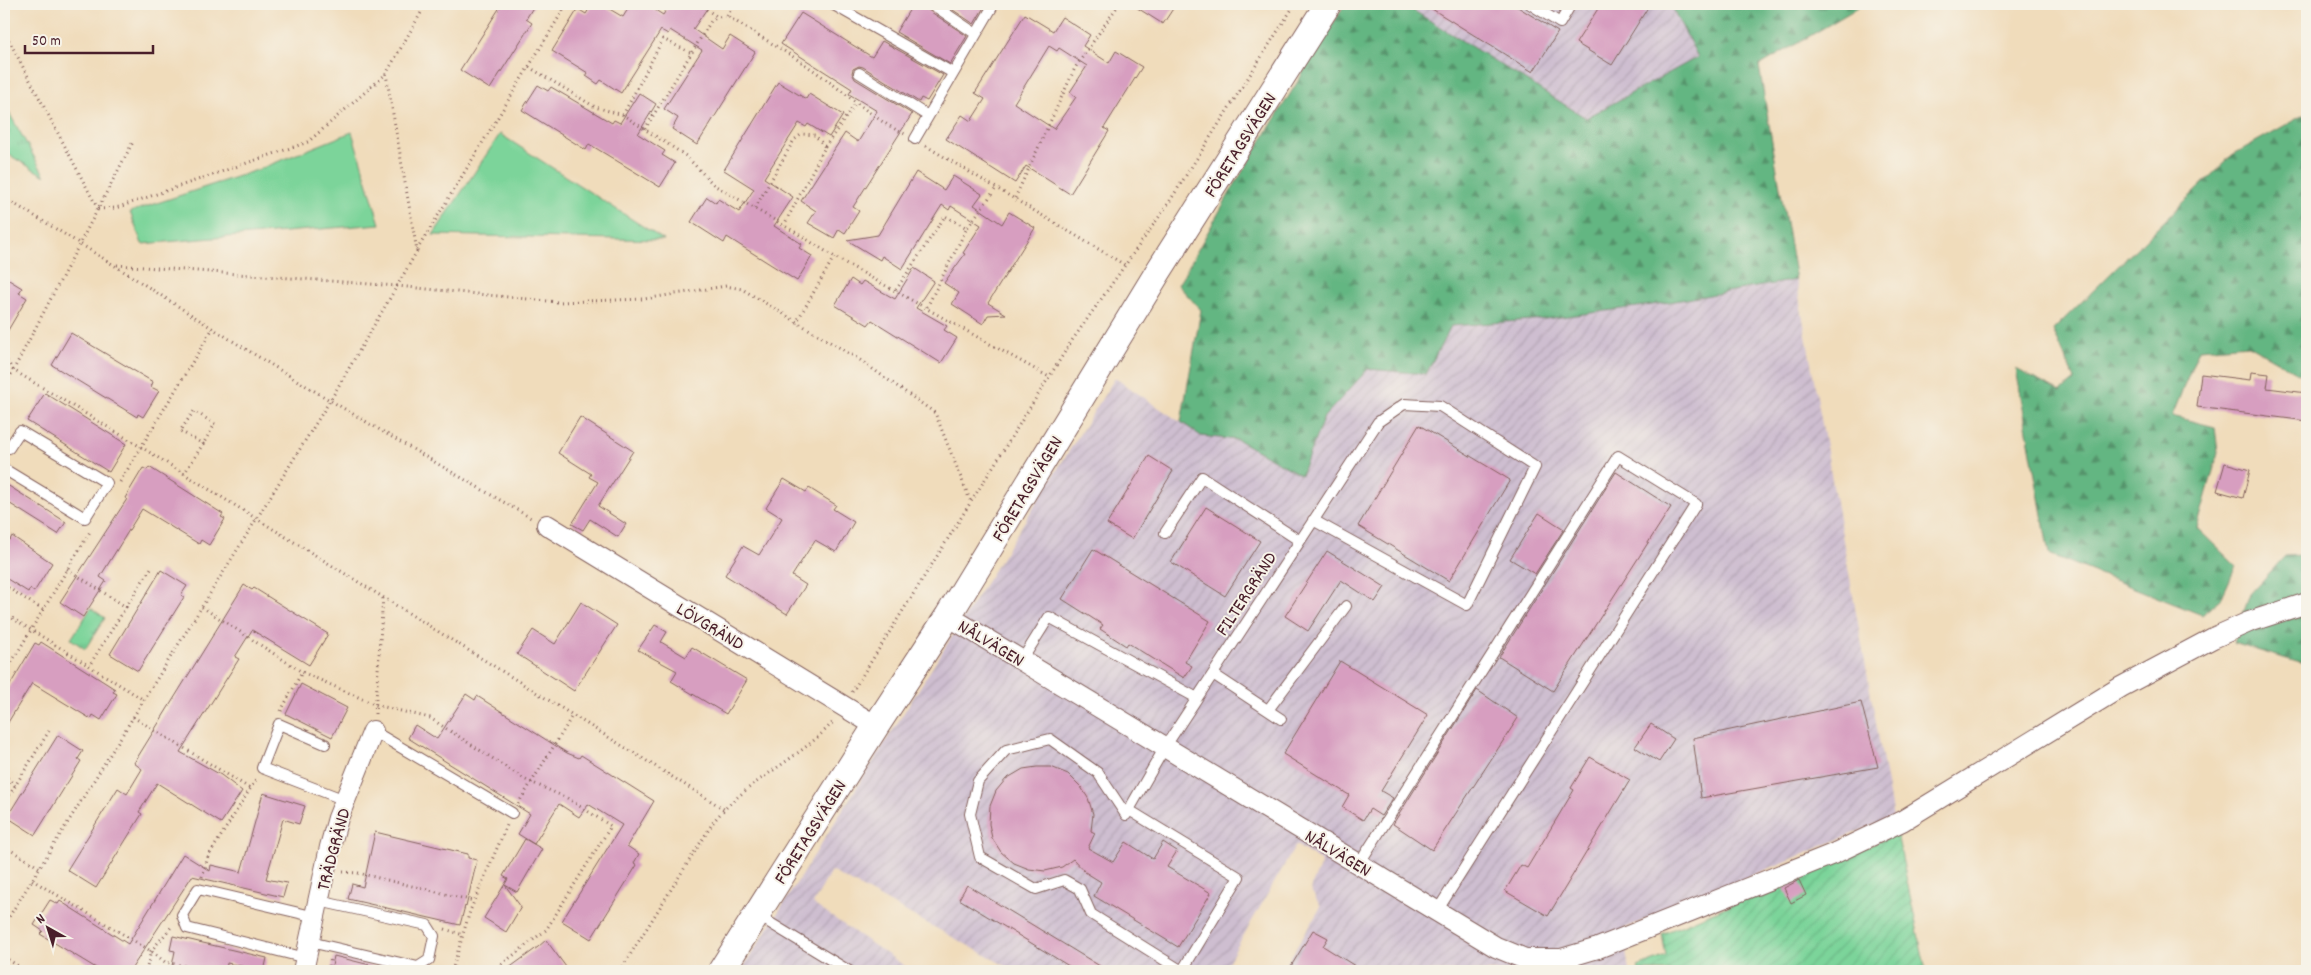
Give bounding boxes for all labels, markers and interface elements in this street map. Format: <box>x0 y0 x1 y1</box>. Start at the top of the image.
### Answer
scale bar <box>25 22 152 54</box>
text: 50 m <box>32 31 61 53</box>
street label: FÖRETAGSVÄGEN <box>1199 88 1285 204</box>
street label: FÖRETAGSVÄGEN <box>987 432 1071 548</box>
street label: FILTERGRÄND <box>1211 547 1285 642</box>
street label: LÖVGRÄND <box>670 597 749 659</box>
street label: NÅLVÄGEN <box>952 614 1029 676</box>
street label: FÖRETAGSVÄGEN <box>769 775 855 891</box>
street label: TRÄDGRÄND <box>311 805 359 894</box>
street label: NÅLVÄGEN <box>1299 824 1376 886</box>
north arrow <box>22 902 72 952</box>
text: N <box>32 909 50 929</box>

